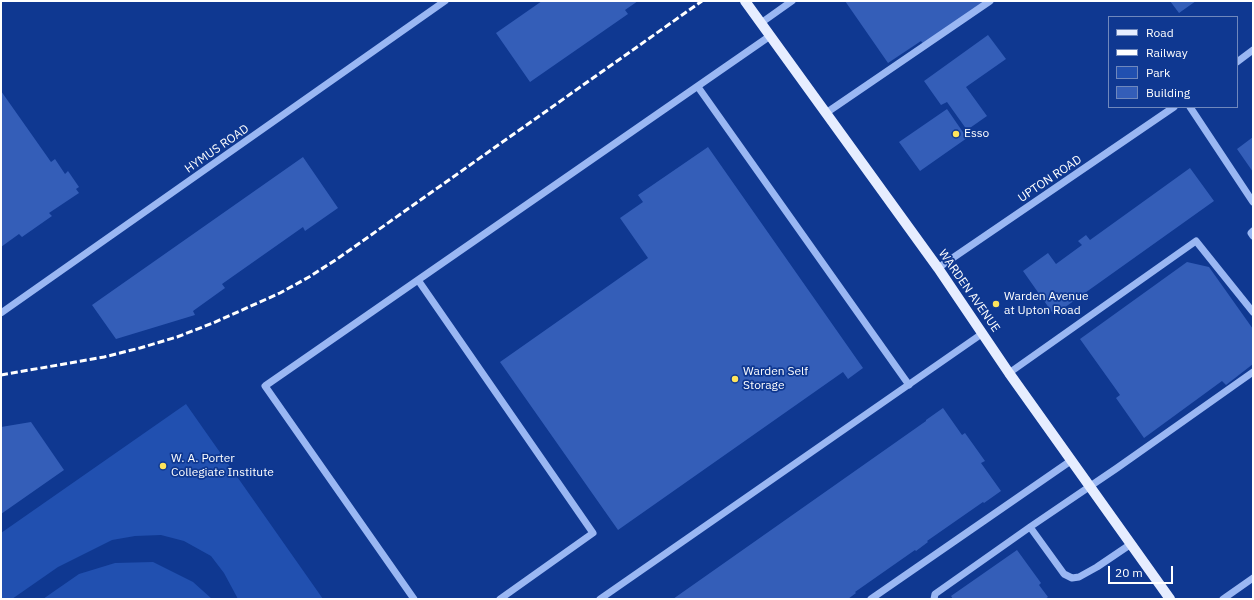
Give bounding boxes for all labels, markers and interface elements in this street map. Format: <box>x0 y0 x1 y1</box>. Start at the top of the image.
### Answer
legend <box>1108 16 1238 108</box>
text: Road <box>1146 25 1174 40</box>
text: Railway <box>1146 45 1188 60</box>
text: Park <box>1146 65 1170 80</box>
text: Building <box>1146 85 1190 100</box>
street label: HYMUS ROAD <box>182 122 252 176</box>
place label: Esso <box>964 127 989 141</box>
marker: Esso <box>951 129 961 139</box>
street label: UPTON ROAD <box>1016 152 1084 206</box>
street label: WARDEN AVENUE <box>935 247 1003 335</box>
place label: Warden Avenue at Upton Road <box>1004 290 1089 318</box>
marker: Warden Avenue at Upton Road <box>991 299 1001 309</box>
place label: Warden Self Storage <box>743 365 808 393</box>
marker: Warden Self Storage <box>730 374 740 384</box>
place label: W. A. Porter Collegiate Institute <box>171 452 274 480</box>
marker: W. A. Porter Collegiate Institute <box>158 461 168 471</box>
scale bar <box>1110 558 1175 584</box>
text: 20 m <box>1115 565 1143 580</box>

